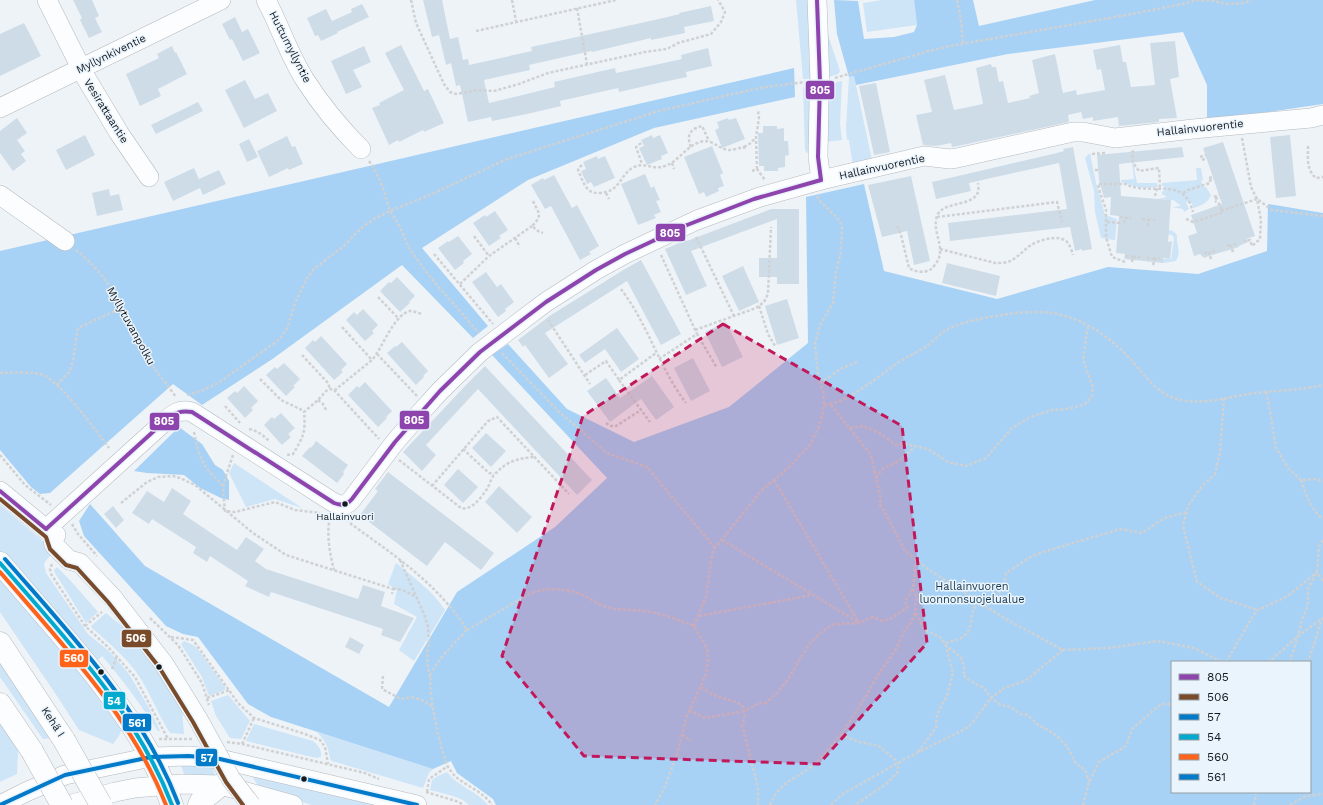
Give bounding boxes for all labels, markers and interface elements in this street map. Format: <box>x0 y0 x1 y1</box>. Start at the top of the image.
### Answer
street label: Huttumyllyntie <box>266 9 314 85</box>
street label: Myllynkiventie <box>74 32 148 76</box>
street label: Vesirattaantie <box>81 76 131 146</box>
line badge: 805 <box>805 80 835 100</box>
text: 805 <box>810 84 830 97</box>
street label: Hallainvuorentie <box>1156 117 1244 139</box>
street label: Hallainvuorentie <box>838 152 926 182</box>
line badge: 805 <box>655 223 686 242</box>
text: 805 <box>660 227 680 240</box>
street label: Myllytuvanpolku <box>104 285 158 367</box>
line badge: 805 <box>399 410 430 430</box>
line badge: 805 <box>149 412 180 431</box>
text: 805 <box>404 414 424 427</box>
text: 805 <box>154 415 174 428</box>
marker: Hallainvuori <box>340 499 350 509</box>
place label: Hallainvuori <box>316 511 374 522</box>
park label: Hallainvuoren luonnonsuojelualue <box>919 580 1025 606</box>
line badge: 506 <box>121 629 152 648</box>
text: 506 <box>126 632 146 645</box>
line badge: 560 <box>59 649 89 668</box>
text: 560 <box>64 652 84 665</box>
legend <box>1171 661 1311 793</box>
unlabelled marker <box>154 662 164 672</box>
unlabelled marker <box>96 667 106 677</box>
text: 805 <box>1207 670 1229 684</box>
text: 506 <box>1207 690 1229 704</box>
line badge: 54 <box>103 691 126 710</box>
text: 54 <box>107 695 121 708</box>
street label: Kehä I <box>39 705 67 739</box>
text: 57 <box>1207 710 1221 724</box>
line badge: 561 <box>122 713 152 732</box>
text: 561 <box>128 717 146 730</box>
text: 54 <box>1207 730 1221 744</box>
line badge: 57 <box>195 748 218 767</box>
text: 560 <box>1207 750 1229 764</box>
text: 57 <box>201 752 214 765</box>
text: 561 <box>1207 770 1226 784</box>
unlabelled marker <box>299 774 309 784</box>

